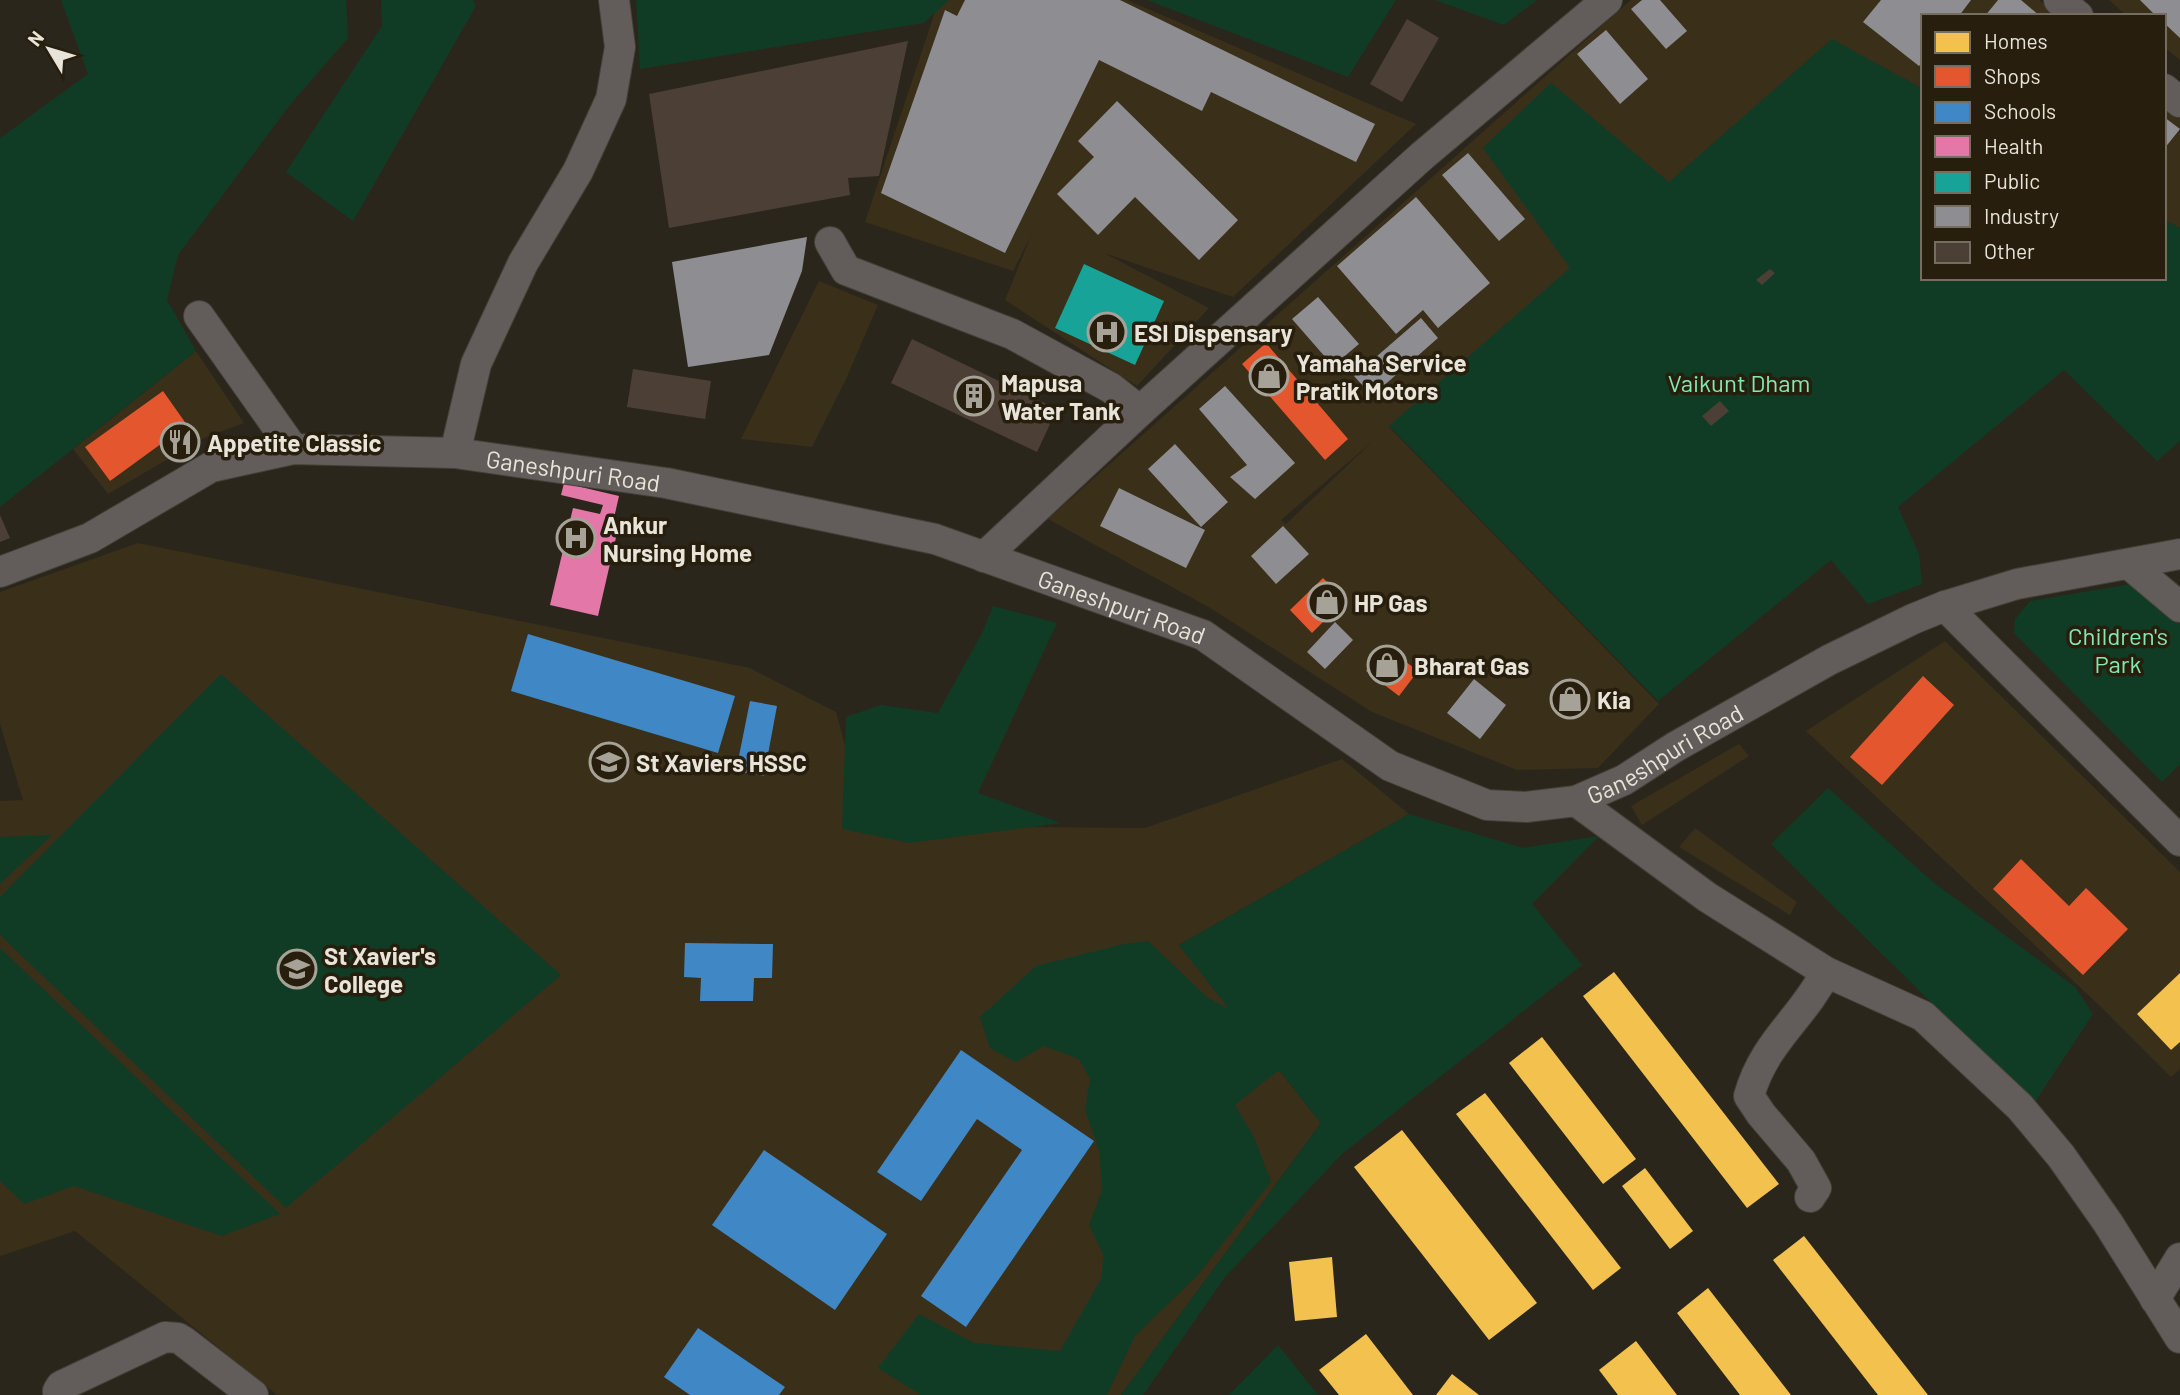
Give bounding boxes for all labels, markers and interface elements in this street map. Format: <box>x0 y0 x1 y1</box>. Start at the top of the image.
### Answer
north arrow <box>14 14 84 84</box>
legend <box>1921 14 2166 280</box>
text: N <box>22 26 48 50</box>
text: Homes <box>1984 28 2048 53</box>
text: Shops <box>1984 63 2041 88</box>
text: Schools <box>1984 98 2056 123</box>
text: Health <box>1984 133 2043 158</box>
text: Public <box>1984 168 2040 193</box>
text: Industry <box>1984 203 2059 228</box>
text: Other <box>1984 238 2035 263</box>
hospital icon: ESI Dispensary <box>1086 311 1128 353</box>
place label: ESI Dispensary <box>1134 318 1292 347</box>
place label: Yamaha Service Pratik Motors <box>1296 348 1467 405</box>
shop icon: Yamaha Service Pratik Motors <box>1248 355 1290 397</box>
place label: Mapusa Water Tank <box>1001 368 1121 425</box>
park label: Vaikunt Dham <box>1668 368 1810 397</box>
building icon: Mapusa Water Tank <box>953 375 995 417</box>
restaurant icon: Appetite Classic <box>159 421 201 463</box>
place label: Appetite Classic <box>207 428 381 457</box>
street label: Ganeshpuri Road <box>484 443 662 497</box>
place label: Ankur Nursing Home <box>603 510 752 567</box>
hospital icon: Ankur Nursing Home <box>555 517 597 559</box>
street label: Ganeshpuri Road <box>1034 563 1210 649</box>
shop icon: HP Gas <box>1306 581 1348 623</box>
place label: HP Gas <box>1354 588 1428 617</box>
park label: Children's Park <box>2068 621 2168 678</box>
shop icon: Bharat Gas <box>1366 644 1408 686</box>
place label: Bharat Gas <box>1414 651 1529 680</box>
shop icon: Kia <box>1549 678 1591 720</box>
place label: Kia <box>1597 685 1631 714</box>
street label: Ganeshpuri Road <box>1582 697 1748 809</box>
school or university icon: St Xaviers HSSC <box>588 741 630 783</box>
place label: St Xaviers HSSC <box>636 748 807 777</box>
place label: St Xavier's College <box>324 941 436 998</box>
school or university icon: St Xavier's College <box>276 948 318 990</box>

